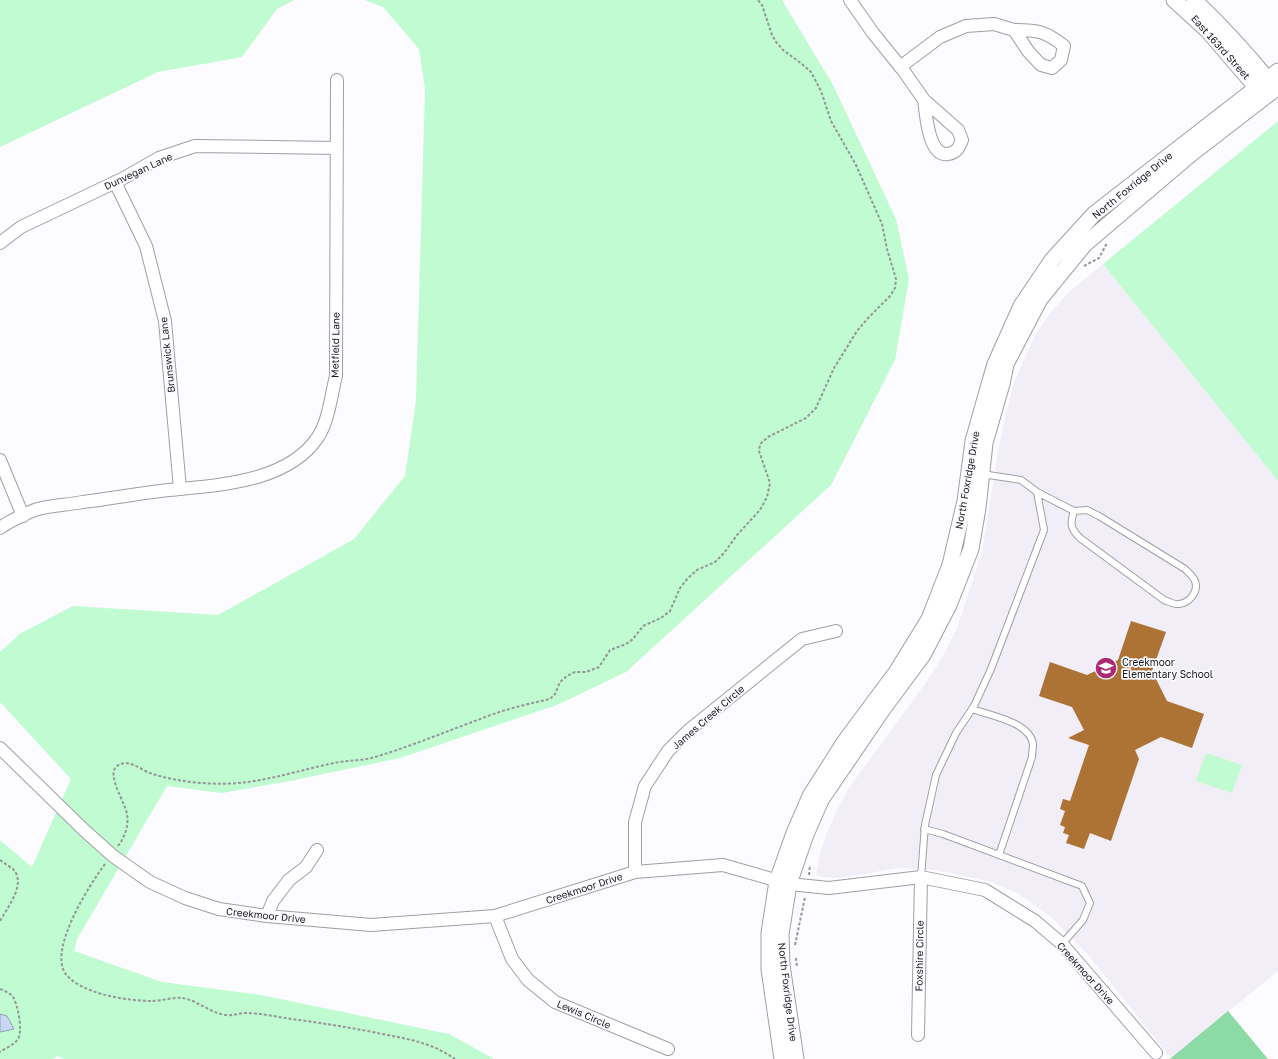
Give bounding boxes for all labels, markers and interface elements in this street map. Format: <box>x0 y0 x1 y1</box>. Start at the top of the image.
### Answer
street label: East 163rd Street <box>1189 12 1253 82</box>
street label: North Foxridge Drive <box>1090 149 1175 221</box>
street label: Dunvegan Lane <box>102 150 174 192</box>
street label: Metfield Lane <box>328 312 342 378</box>
street label: Brunswick Lane <box>157 316 177 393</box>
street label: North Foxridge Drive <box>952 430 982 530</box>
school or university icon: Creekmoor Elementary School <box>1093 655 1119 681</box>
place label: Creekmoor Elementary School <box>1122 656 1213 680</box>
street label: James Creek Circle <box>669 682 747 752</box>
street label: Creekmoor Drive <box>544 870 624 906</box>
street label: Creekmoor Drive <box>226 905 307 925</box>
street label: Foxshire Circle <box>912 920 926 992</box>
street label: Creekmoor Drive <box>1055 939 1117 1007</box>
street label: North Foxridge Drive <box>776 942 800 1042</box>
street label: Lewis Circle <box>555 997 613 1031</box>

